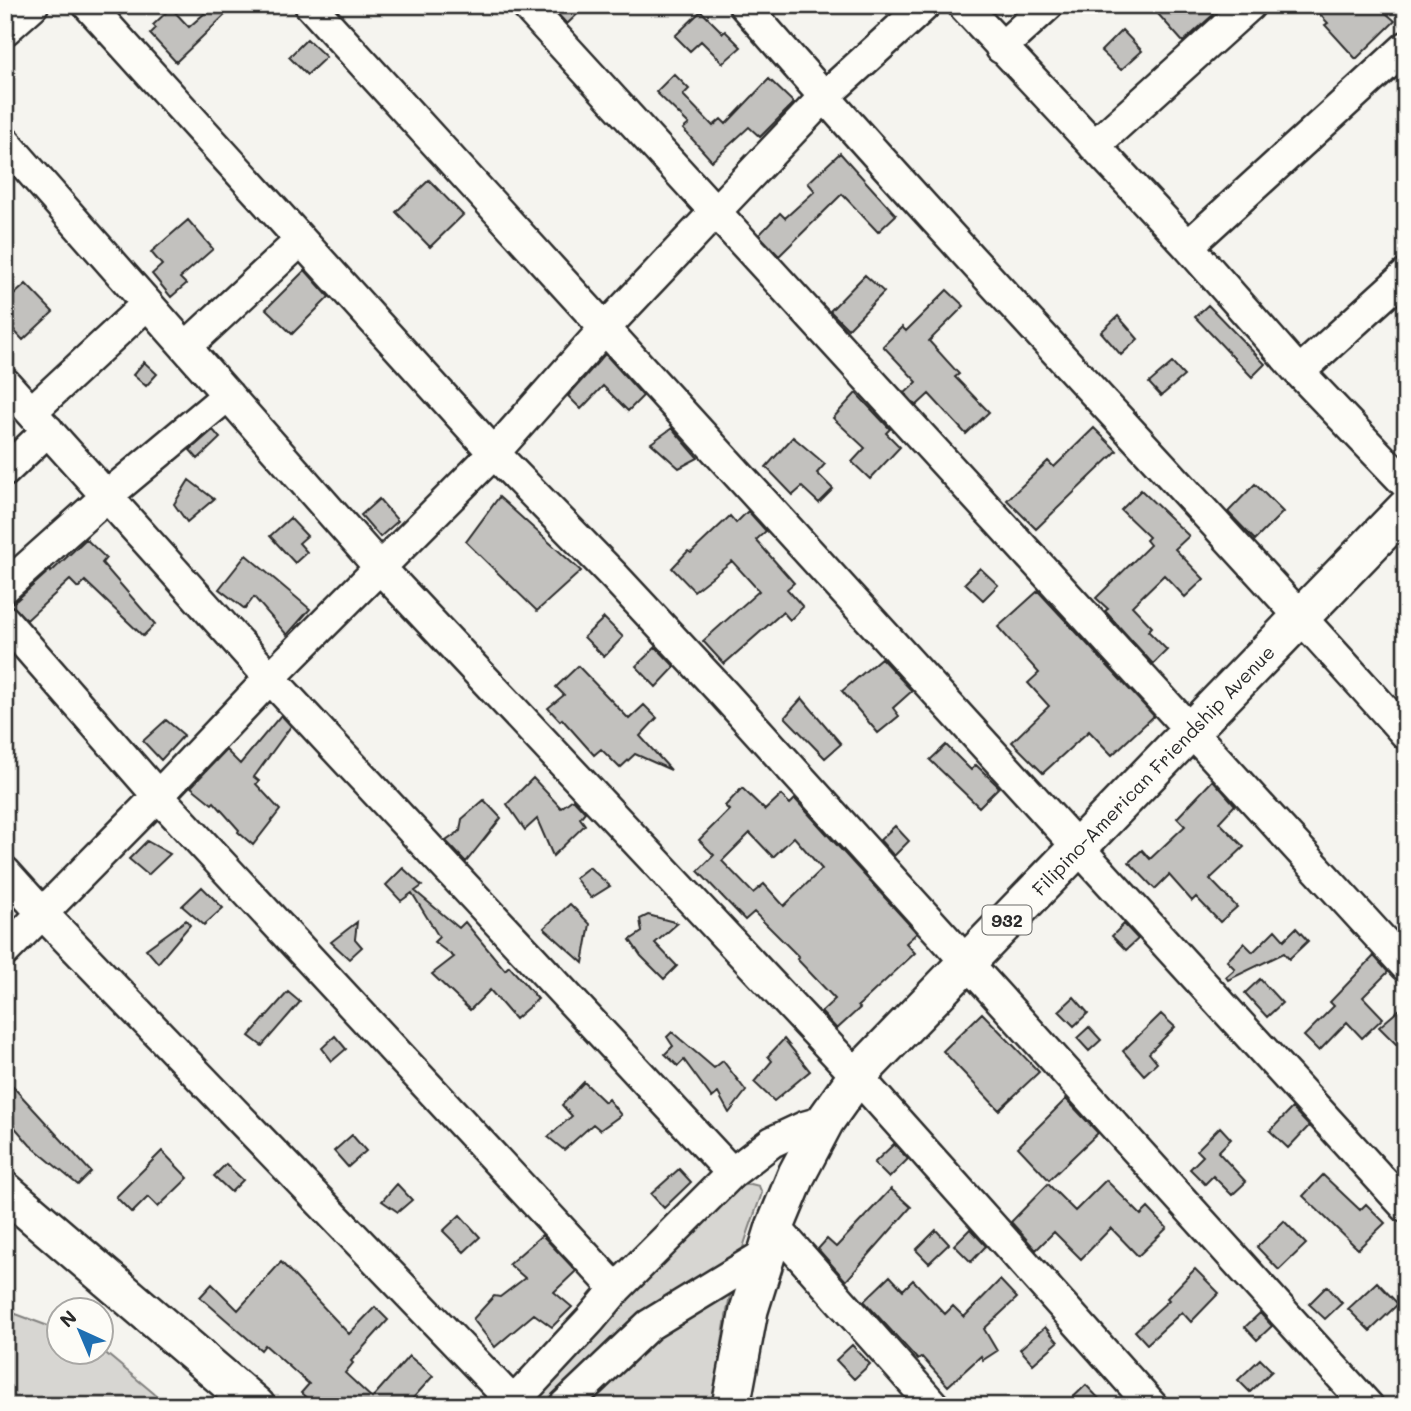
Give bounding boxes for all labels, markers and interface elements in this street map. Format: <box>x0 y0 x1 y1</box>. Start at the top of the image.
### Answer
street label: Filipino-American Friendship Avenue <box>1026 639 1280 901</box>
road number: 932 <box>982 905 1032 934</box>
north arrow <box>46 1296 116 1366</box>
text: N <box>54 1304 82 1332</box>

